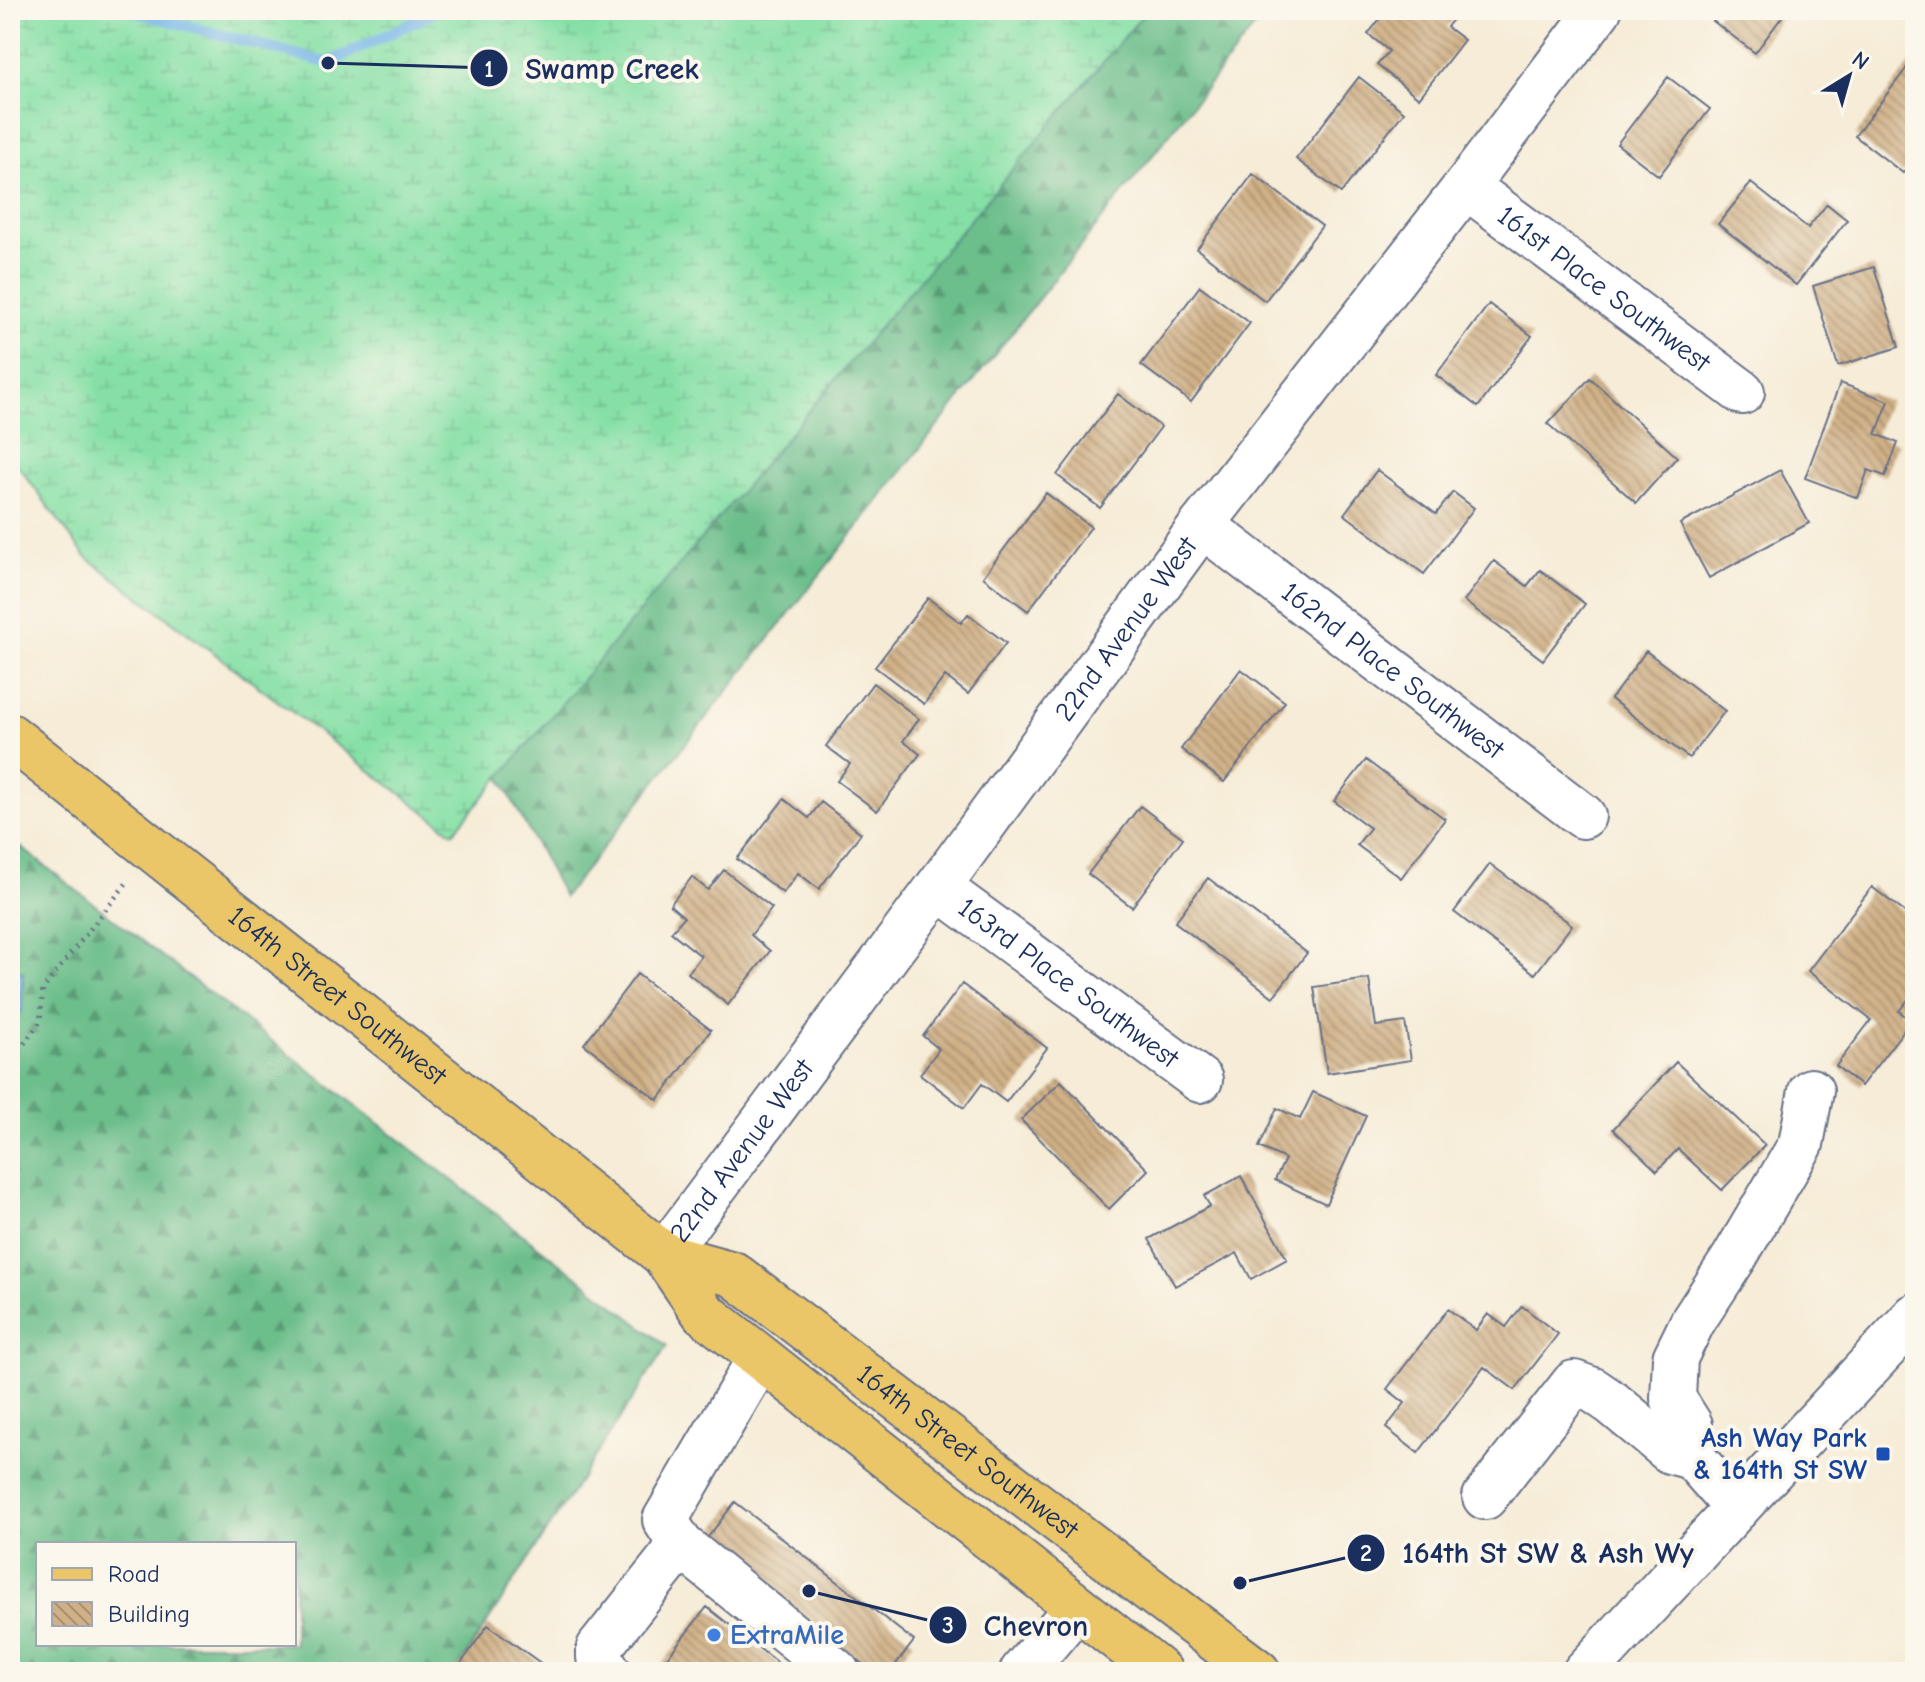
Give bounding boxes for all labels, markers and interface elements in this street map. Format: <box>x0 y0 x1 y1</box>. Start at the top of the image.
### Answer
north arrow <box>1809 36 1889 116</box>
callout: Swamp Creek <box>469 41 715 95</box>
text: N <box>1847 46 1874 76</box>
text: Swamp Creek <box>525 52 699 87</box>
text: 1 <box>484 55 494 83</box>
street label: 161st Place Southwest <box>1491 199 1717 379</box>
street label: 22nd Avenue West <box>1048 530 1204 727</box>
street label: 162nd Place Southwest <box>1275 576 1511 766</box>
street label: 163rd Place Southwest <box>952 891 1186 1075</box>
street label: 164th Street Southwest <box>222 900 454 1093</box>
street label: 22nd Avenue West <box>663 1052 821 1248</box>
street label: 164th Street Southwest <box>851 1358 1085 1547</box>
place label: Ash Way Park & 164th St SW <box>1693 1422 1867 1486</box>
marker: Ash Way Park & 164th St SW <box>1874 1445 1892 1463</box>
callout: 164th St SW & Ash Wy <box>1346 1526 1710 1580</box>
text: 164th St SW & Ash Wy <box>1402 1536 1694 1571</box>
text: 2 <box>1360 1539 1372 1567</box>
legend <box>36 1542 296 1646</box>
text: Road <box>108 1560 160 1588</box>
callout: Chevron <box>928 1598 1104 1652</box>
text: Building <box>108 1600 190 1628</box>
text: Chevron <box>984 1609 1088 1644</box>
text: 3 <box>942 1611 954 1639</box>
place label: ExtraMile <box>730 1619 844 1651</box>
marker: ExtraMile <box>705 1626 723 1644</box>

